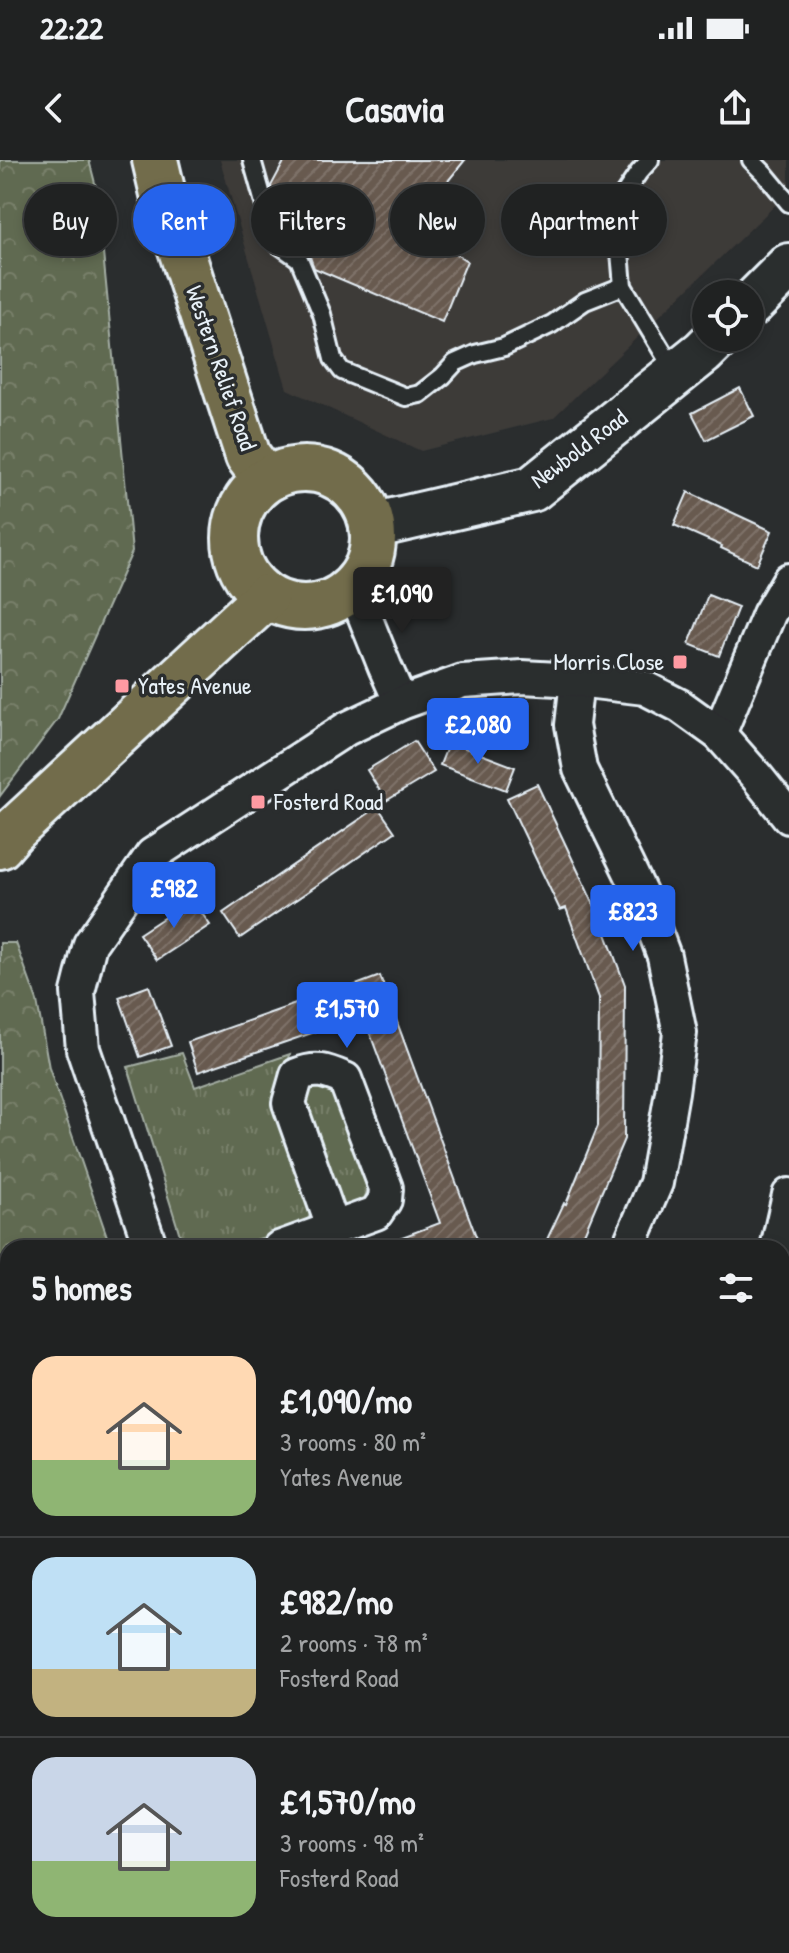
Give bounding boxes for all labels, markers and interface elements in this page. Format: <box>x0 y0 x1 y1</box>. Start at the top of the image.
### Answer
text: 22:22 <box>40 8 103 48</box>
text: Casavia <box>345 84 444 133</box>
icon: back <box>32 86 76 130</box>
icon: share <box>713 86 757 130</box>
chip: Buy <box>24 184 117 256</box>
chip: Rent <box>133 184 235 256</box>
chip: Filters <box>251 184 374 256</box>
chip: New <box>390 184 485 256</box>
chip: Apartment <box>501 184 667 256</box>
map controls <box>692 280 764 352</box>
button: locate <box>692 280 764 352</box>
street label: Western Relief Road <box>179 281 265 454</box>
street label: Newbold Road <box>523 401 633 495</box>
pin: £1,090 <box>337 567 467 635</box>
text: £1,090 <box>371 575 433 610</box>
place label: Morris Close <box>553 645 664 677</box>
marker: Morris Close <box>671 653 689 671</box>
place label: Yates Avenue <box>138 669 252 701</box>
marker: Yates Avenue <box>113 677 131 695</box>
pin: £2,080 <box>413 698 543 766</box>
text: £2,080 <box>445 706 511 741</box>
place label: Fosterd Road <box>273 785 383 817</box>
marker: Fosterd Road <box>249 793 267 811</box>
pin: £982 <box>127 862 221 930</box>
text: £982 <box>150 870 198 905</box>
pin: £823 <box>586 885 680 953</box>
text: £823 <box>608 893 658 928</box>
pin: £1,570 <box>282 982 412 1050</box>
text: £1,570 <box>315 990 379 1025</box>
text: 5 homes <box>32 1265 132 1311</box>
icon: filters <box>714 1266 758 1310</box>
text: £1,090/mo <box>280 1378 412 1424</box>
icon: home <box>96 1388 192 1484</box>
text: 3 rooms · 80 m² <box>280 1424 426 1459</box>
text: Yates Avenue <box>280 1459 403 1494</box>
text: £982/mo <box>280 1579 393 1625</box>
icon: home <box>96 1589 192 1685</box>
text: 2 rooms · 78 m² <box>280 1625 428 1660</box>
text: Fosterd Road <box>280 1660 398 1695</box>
text: £1,570/mo <box>280 1779 416 1825</box>
icon: home <box>96 1789 192 1885</box>
text: 3 rooms · 98 m² <box>280 1825 424 1860</box>
text: Fosterd Road <box>280 1860 398 1895</box>

